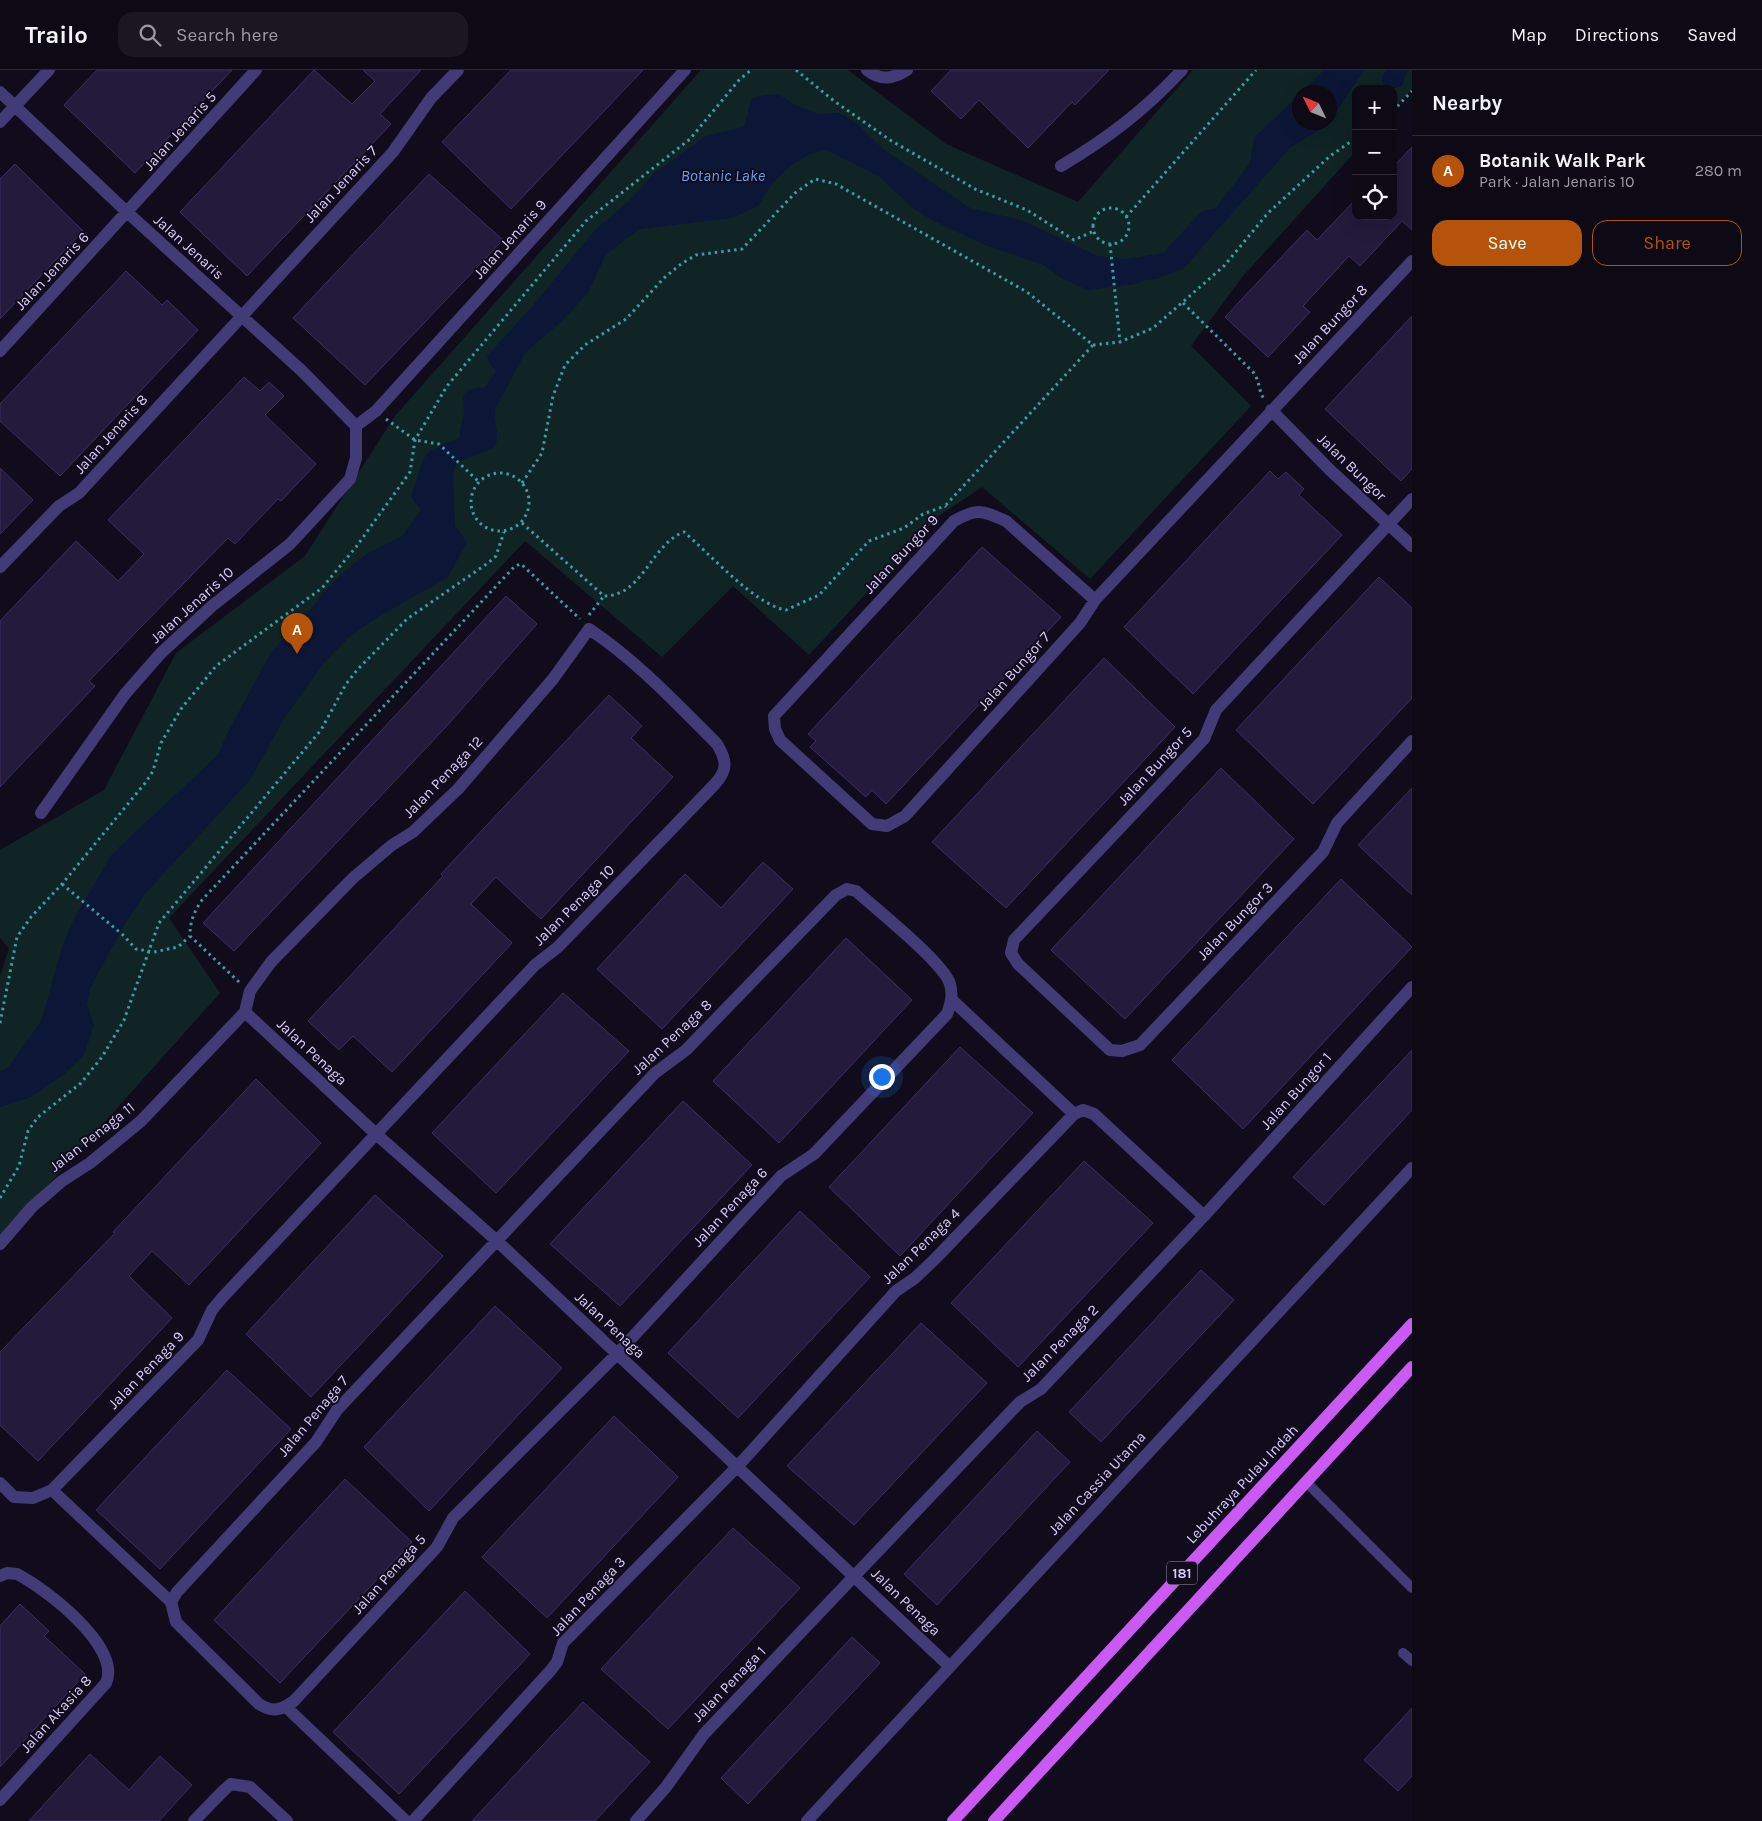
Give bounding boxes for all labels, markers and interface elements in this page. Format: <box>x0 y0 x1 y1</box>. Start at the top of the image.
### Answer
search box <box>118 12 468 57</box>
text: Trailo <box>25 21 88 49</box>
icon: search <box>136 21 164 49</box>
text: Search here <box>176 24 278 46</box>
text: Map <box>1511 24 1547 46</box>
text: Directions <box>1575 24 1659 46</box>
text: Saved <box>1687 24 1737 46</box>
north arrow <box>1292 85 1337 130</box>
map controls <box>1352 85 1397 220</box>
button: + <box>1352 85 1397 130</box>
street label: Jalan Jenaris 5 <box>140 88 220 174</box>
text: Nearby <box>1432 91 1502 115</box>
button: − <box>1352 130 1397 175</box>
street label: Jalan Jenaris 7 <box>301 142 381 226</box>
text: Botanik Walk Park <box>1479 150 1646 172</box>
text: A <box>1443 161 1453 180</box>
text: 280 m <box>1695 161 1742 180</box>
water label: Botanic Lake <box>681 166 766 185</box>
text: Park · Jalan Jenaris 10 <box>1479 172 1635 191</box>
button: locate <box>1352 175 1397 220</box>
street label: Jalan Jenaris 9 <box>470 196 550 282</box>
street label: Jalan Jenaris <box>150 211 228 283</box>
button: Save <box>1432 220 1582 266</box>
button: Share <box>1592 220 1742 266</box>
street label: Jalan Jenaris 6 <box>11 228 93 314</box>
street label: Jalan Bungor 8 <box>1289 281 1371 367</box>
street label: Jalan Jenaris 8 <box>71 390 151 478</box>
street label: Jalan Bungor <box>1314 430 1391 505</box>
street label: Jalan Bungor 9 <box>860 511 942 597</box>
street label: Jalan Jenaris 10 <box>147 563 237 647</box>
pin: A <box>281 613 313 654</box>
street label: Jalan Bungor 7 <box>974 628 1054 714</box>
street label: Jalan Bungor 5 <box>1114 723 1196 809</box>
street label: Jalan Penaga 12 <box>399 732 487 822</box>
street label: Jalan Penaga 10 <box>530 861 618 949</box>
street label: Jalan Bungor 3 <box>1193 878 1277 964</box>
street label: Jalan Penaga 8 <box>628 996 716 1078</box>
street label: Jalan Penaga <box>273 1015 351 1089</box>
street label: Jalan Bungor 1 <box>1257 1049 1335 1133</box>
your location <box>869 1064 895 1090</box>
street label: Jalan Penaga 11 <box>46 1098 138 1176</box>
street label: Jalan Penaga 6 <box>689 1164 771 1250</box>
street label: Jalan Penaga 4 <box>878 1204 964 1288</box>
street label: Jalan Penaga <box>571 1288 649 1362</box>
street label: Jalan Penaga 2 <box>1018 1301 1102 1385</box>
street label: Jalan Penaga 9 <box>104 1327 188 1413</box>
street label: Jalan Penaga 7 <box>274 1372 352 1460</box>
street label: Lebuhraya Pulau Indah <box>1182 1421 1302 1547</box>
street label: Jalan Cassia Utama <box>1044 1428 1150 1538</box>
street label: Jalan Penaga 5 <box>348 1530 430 1618</box>
street label: Jalan Penaga 3 <box>547 1553 629 1639</box>
road number: 181 <box>1167 1562 1197 1585</box>
street label: Jalan Penaga <box>868 1564 944 1640</box>
street label: Jalan Penaga 1 <box>689 1643 769 1725</box>
street label: Jalan Akasia 8 <box>16 1672 96 1756</box>

